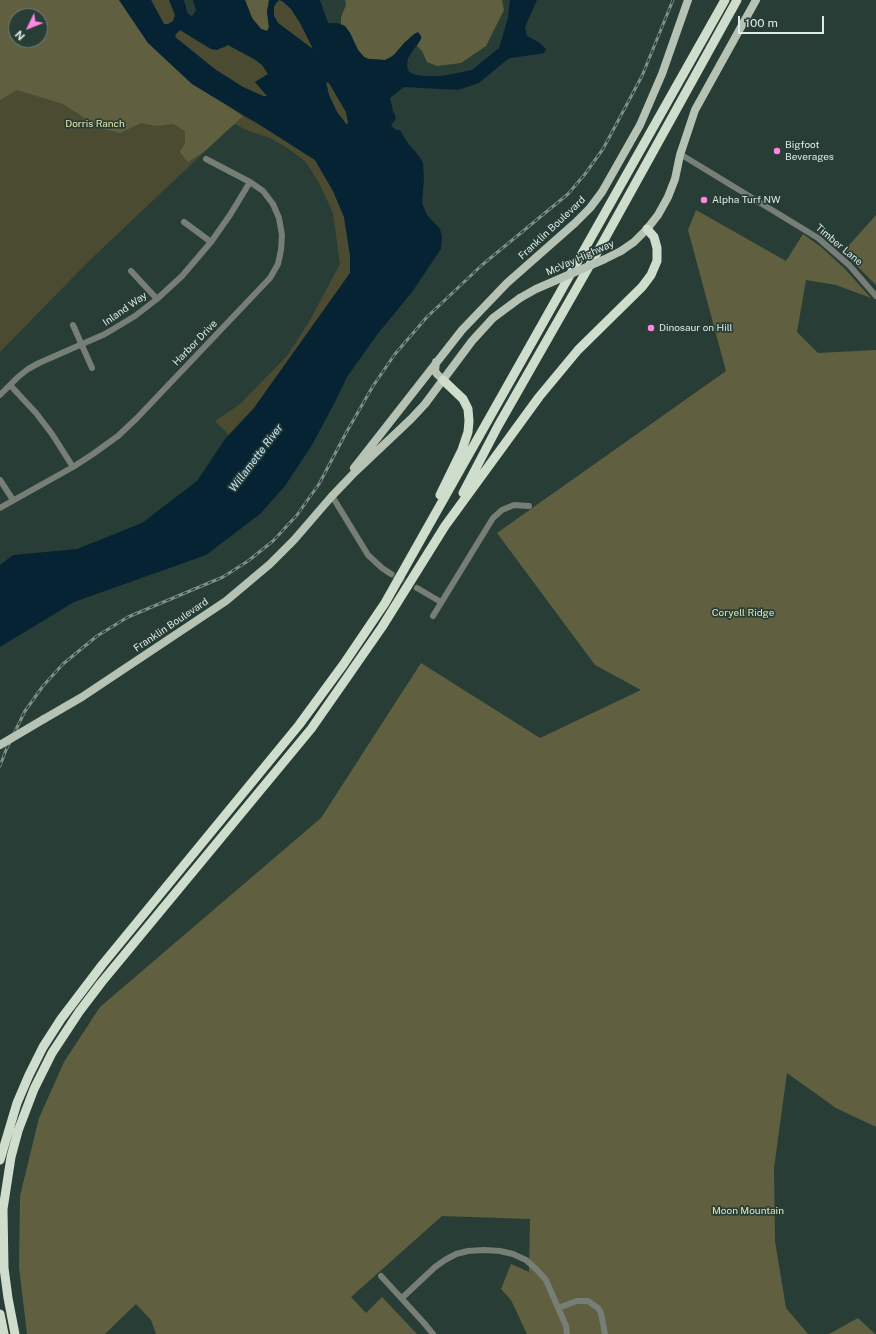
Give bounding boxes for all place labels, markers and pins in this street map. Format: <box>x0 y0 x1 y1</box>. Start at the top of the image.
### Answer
place label: Bigfoot Beverages <box>785 139 834 162</box>
marker: Bigfoot Beverages <box>772 146 782 156</box>
place label: Alpha Turf NW <box>712 194 780 206</box>
marker: Alpha Turf NW <box>699 195 709 205</box>
place label: Dinosaur on Hill <box>659 322 733 334</box>
marker: Dinosaur on Hill <box>646 323 656 333</box>

